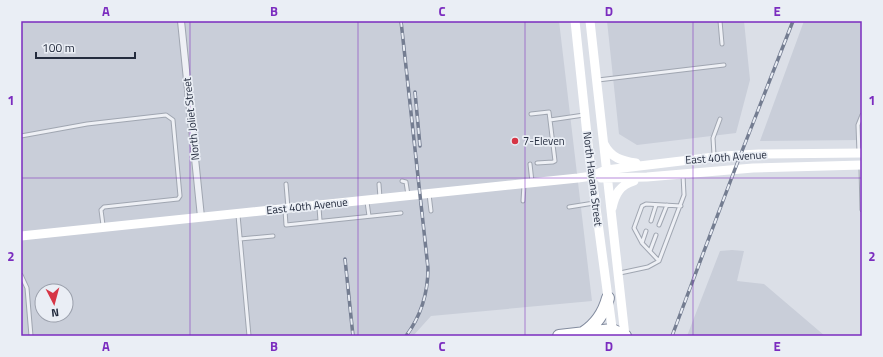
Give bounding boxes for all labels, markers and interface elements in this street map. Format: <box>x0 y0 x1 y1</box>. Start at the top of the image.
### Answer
text: A <box>102 1 110 21</box>
text: B <box>270 1 278 21</box>
text: C <box>438 1 446 21</box>
text: D <box>605 1 613 21</box>
text: E <box>773 1 781 21</box>
scale bar <box>36 34 135 60</box>
text: 100 m <box>42 38 75 57</box>
street label: North Joliet Street <box>179 77 203 161</box>
text: 1 <box>7 90 15 110</box>
text: 1 <box>868 90 876 110</box>
street label: North Havana Street <box>579 131 607 227</box>
place label: 7-Eleven <box>523 133 565 149</box>
marker: 7-Eleven <box>510 136 520 146</box>
street label: East 40th Avenue <box>685 146 768 168</box>
street label: East 40th Avenue <box>265 194 349 218</box>
text: 2 <box>7 246 15 266</box>
text: 2 <box>868 246 876 266</box>
north arrow <box>34 283 74 323</box>
text: N <box>50 305 60 321</box>
text: A <box>102 336 110 356</box>
text: B <box>270 336 278 356</box>
text: C <box>438 336 446 356</box>
text: D <box>605 336 613 356</box>
text: E <box>773 336 781 356</box>

